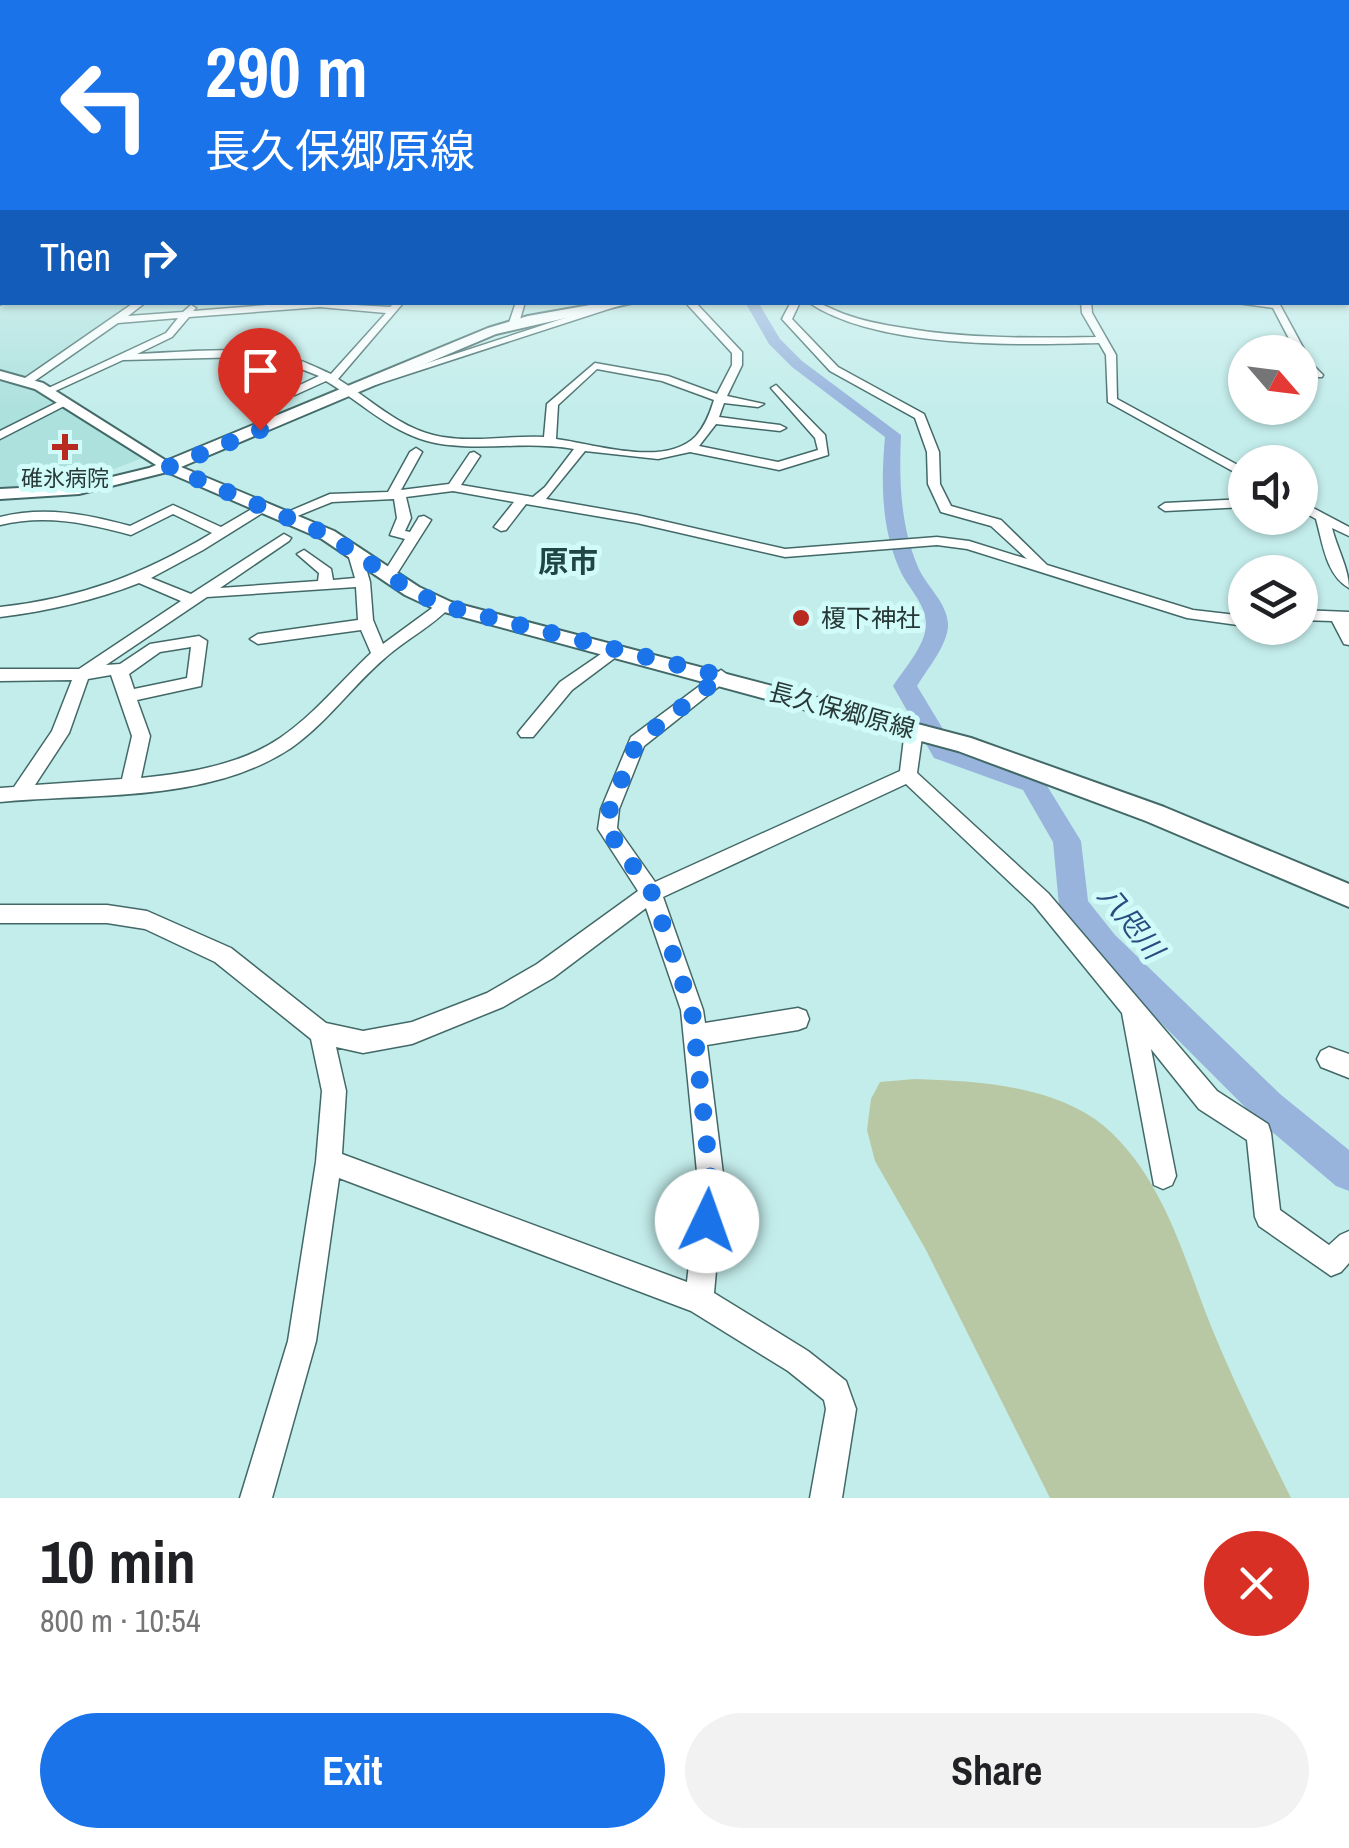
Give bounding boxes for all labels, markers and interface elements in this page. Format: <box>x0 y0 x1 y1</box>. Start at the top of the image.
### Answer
text: 290 m <box>205 25 368 119</box>
icon: left <box>40 40 170 170</box>
text: 長久保郷原線 <box>205 120 475 181</box>
icon: right <box>131 230 186 285</box>
text: Then <box>40 232 111 283</box>
pin <box>218 328 303 431</box>
north arrow <box>1228 335 1318 425</box>
map controls <box>1228 335 1318 645</box>
icon: arrive <box>233 343 288 398</box>
marker: 碓氷病院 <box>52 434 78 460</box>
button: sound <box>1228 445 1318 535</box>
place label: 碓氷病院 <box>21 463 109 493</box>
district label: 原市 <box>538 541 598 581</box>
button: layers <box>1228 555 1318 645</box>
place label: 榎下神社 <box>821 601 921 635</box>
marker: 榎下神社 <box>790 607 812 629</box>
street label: 長久保郷原線 <box>765 674 919 746</box>
water label: 八咫川 <box>1090 877 1174 969</box>
position arrow <box>655 1169 759 1273</box>
text: 10 min <box>40 1521 196 1602</box>
button: close <box>1204 1531 1309 1636</box>
text: 800 m · 10:54 <box>40 1599 200 1642</box>
button: Exit <box>40 1713 665 1828</box>
button: Share <box>685 1713 1309 1828</box>

